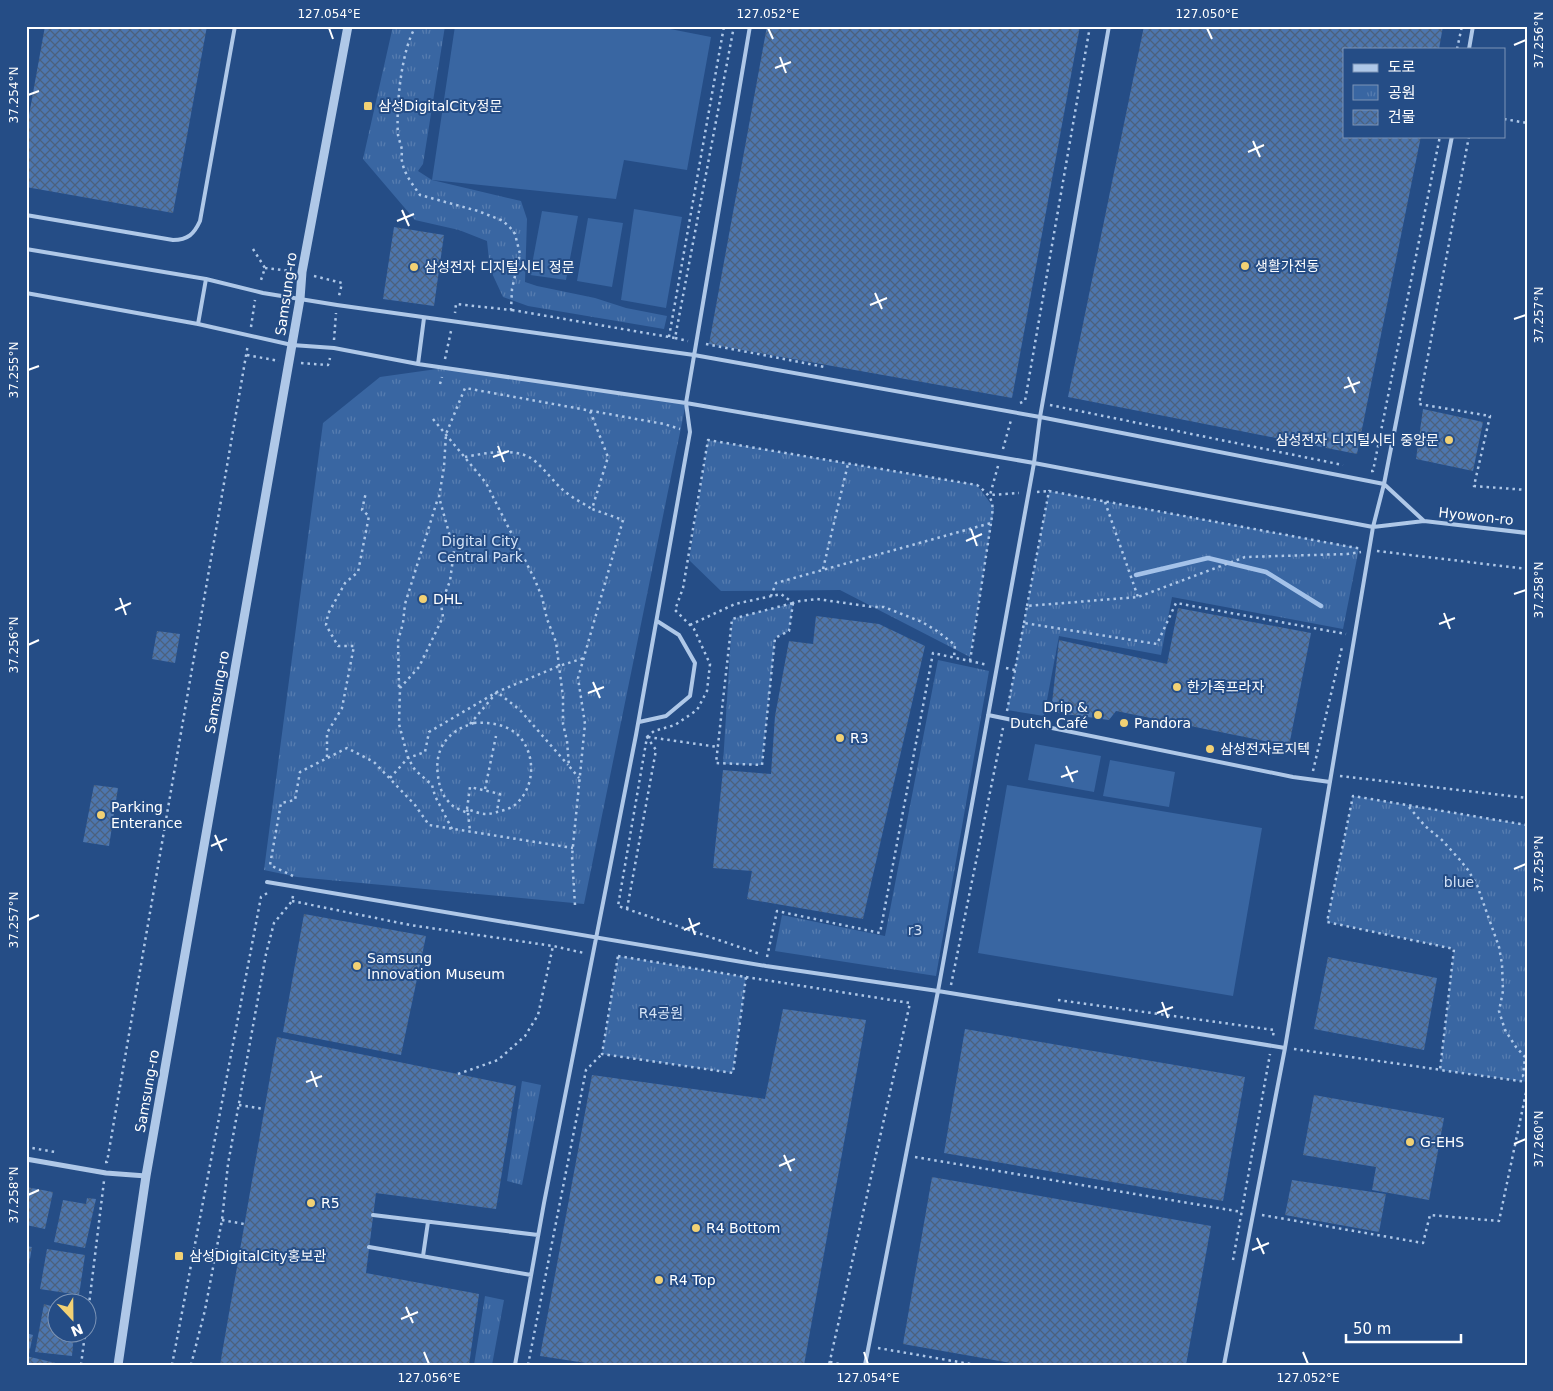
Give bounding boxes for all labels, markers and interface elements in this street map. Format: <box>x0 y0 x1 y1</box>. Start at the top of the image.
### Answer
text: 127.054°E <box>297 7 361 21</box>
text: 127.052°E <box>736 7 800 21</box>
text: 127.050°E <box>1175 7 1239 21</box>
text: 37.256°N <box>1532 12 1546 68</box>
legend <box>1343 48 1506 138</box>
text: 도로 <box>1388 58 1416 76</box>
text: 37.254°N <box>7 67 21 123</box>
text: 공원 <box>1388 84 1416 102</box>
place label: 삼성DigitalCity정문 <box>378 98 502 114</box>
marker: 삼성DigitalCity정문 <box>362 100 374 112</box>
text: 건물 <box>1388 108 1416 126</box>
street label: Samsung-ro <box>272 251 300 337</box>
place label: 생활가전동 <box>1255 258 1320 274</box>
place label: 삼성전자 디지털시티 정문 <box>424 259 575 275</box>
marker: 생활가전동 <box>1239 260 1251 272</box>
marker: 삼성전자 디지털시티 정문 <box>408 261 420 273</box>
text: 37.257°N <box>1532 287 1546 343</box>
text: 37.255°N <box>7 342 21 398</box>
place label: 삼성전자 디지털시티 중앙문 <box>1276 432 1439 448</box>
marker: 삼성전자 디지털시티 중앙문 <box>1443 434 1455 446</box>
street label: Hyowon-ro <box>1438 504 1514 528</box>
park label: Digital City Central Park <box>437 533 524 565</box>
text: 37.258°N <box>1532 562 1546 618</box>
place label: DHL <box>433 591 462 607</box>
marker: DHL <box>417 593 429 605</box>
text: 37.256°N <box>7 617 21 673</box>
street label: Samsung-ro <box>202 649 232 735</box>
place label: 한가족프라자 <box>1187 679 1264 695</box>
marker: 한가족프라자 <box>1171 681 1183 693</box>
place label: Drip & Dutch Café <box>1010 699 1088 731</box>
marker: Drip & Dutch Café <box>1092 709 1104 721</box>
place label: Pandora <box>1134 715 1191 731</box>
marker: Pandora <box>1118 717 1130 729</box>
place label: R3 <box>850 730 869 746</box>
marker: R3 <box>834 732 846 744</box>
place label: 삼성전자로지텍 <box>1220 741 1310 757</box>
marker: 삼성전자로지텍 <box>1204 743 1216 755</box>
place label: Parking Enterance <box>111 799 182 831</box>
marker: Parking Enterance <box>95 809 107 821</box>
text: 37.259°N <box>1532 836 1546 892</box>
park label: blue <box>1444 874 1474 890</box>
text: 37.257°N <box>7 892 21 948</box>
park label: r3 <box>908 922 922 938</box>
place label: Samsung Innovation Museum <box>367 950 505 982</box>
marker: Samsung Innovation Museum <box>351 960 363 972</box>
park label: R4공원 <box>639 1005 683 1021</box>
street label: Samsung-ro <box>132 1048 162 1134</box>
text: 37.260°N <box>1532 1111 1546 1167</box>
place label: G-EHS <box>1420 1134 1464 1150</box>
marker: G-EHS <box>1404 1136 1416 1148</box>
text: 37.258°N <box>7 1167 21 1223</box>
place label: R5 <box>321 1195 340 1211</box>
marker: R5 <box>305 1197 317 1209</box>
place label: R4 Bottom <box>706 1220 780 1236</box>
marker: R4 Bottom <box>690 1222 702 1234</box>
place label: 삼성DigitalCity홍보관 <box>189 1248 326 1264</box>
marker: 삼성DigitalCity홍보관 <box>173 1250 185 1262</box>
place label: R4 Top <box>669 1272 716 1288</box>
marker: R4 Top <box>653 1274 665 1286</box>
north arrow <box>48 1294 98 1344</box>
scale bar <box>1346 1311 1460 1343</box>
text: N <box>68 1320 85 1340</box>
text: 50 m <box>1353 1320 1391 1338</box>
text: 127.056°E <box>397 1371 461 1385</box>
text: 127.054°E <box>836 1371 900 1385</box>
text: 127.052°E <box>1276 1371 1340 1385</box>

